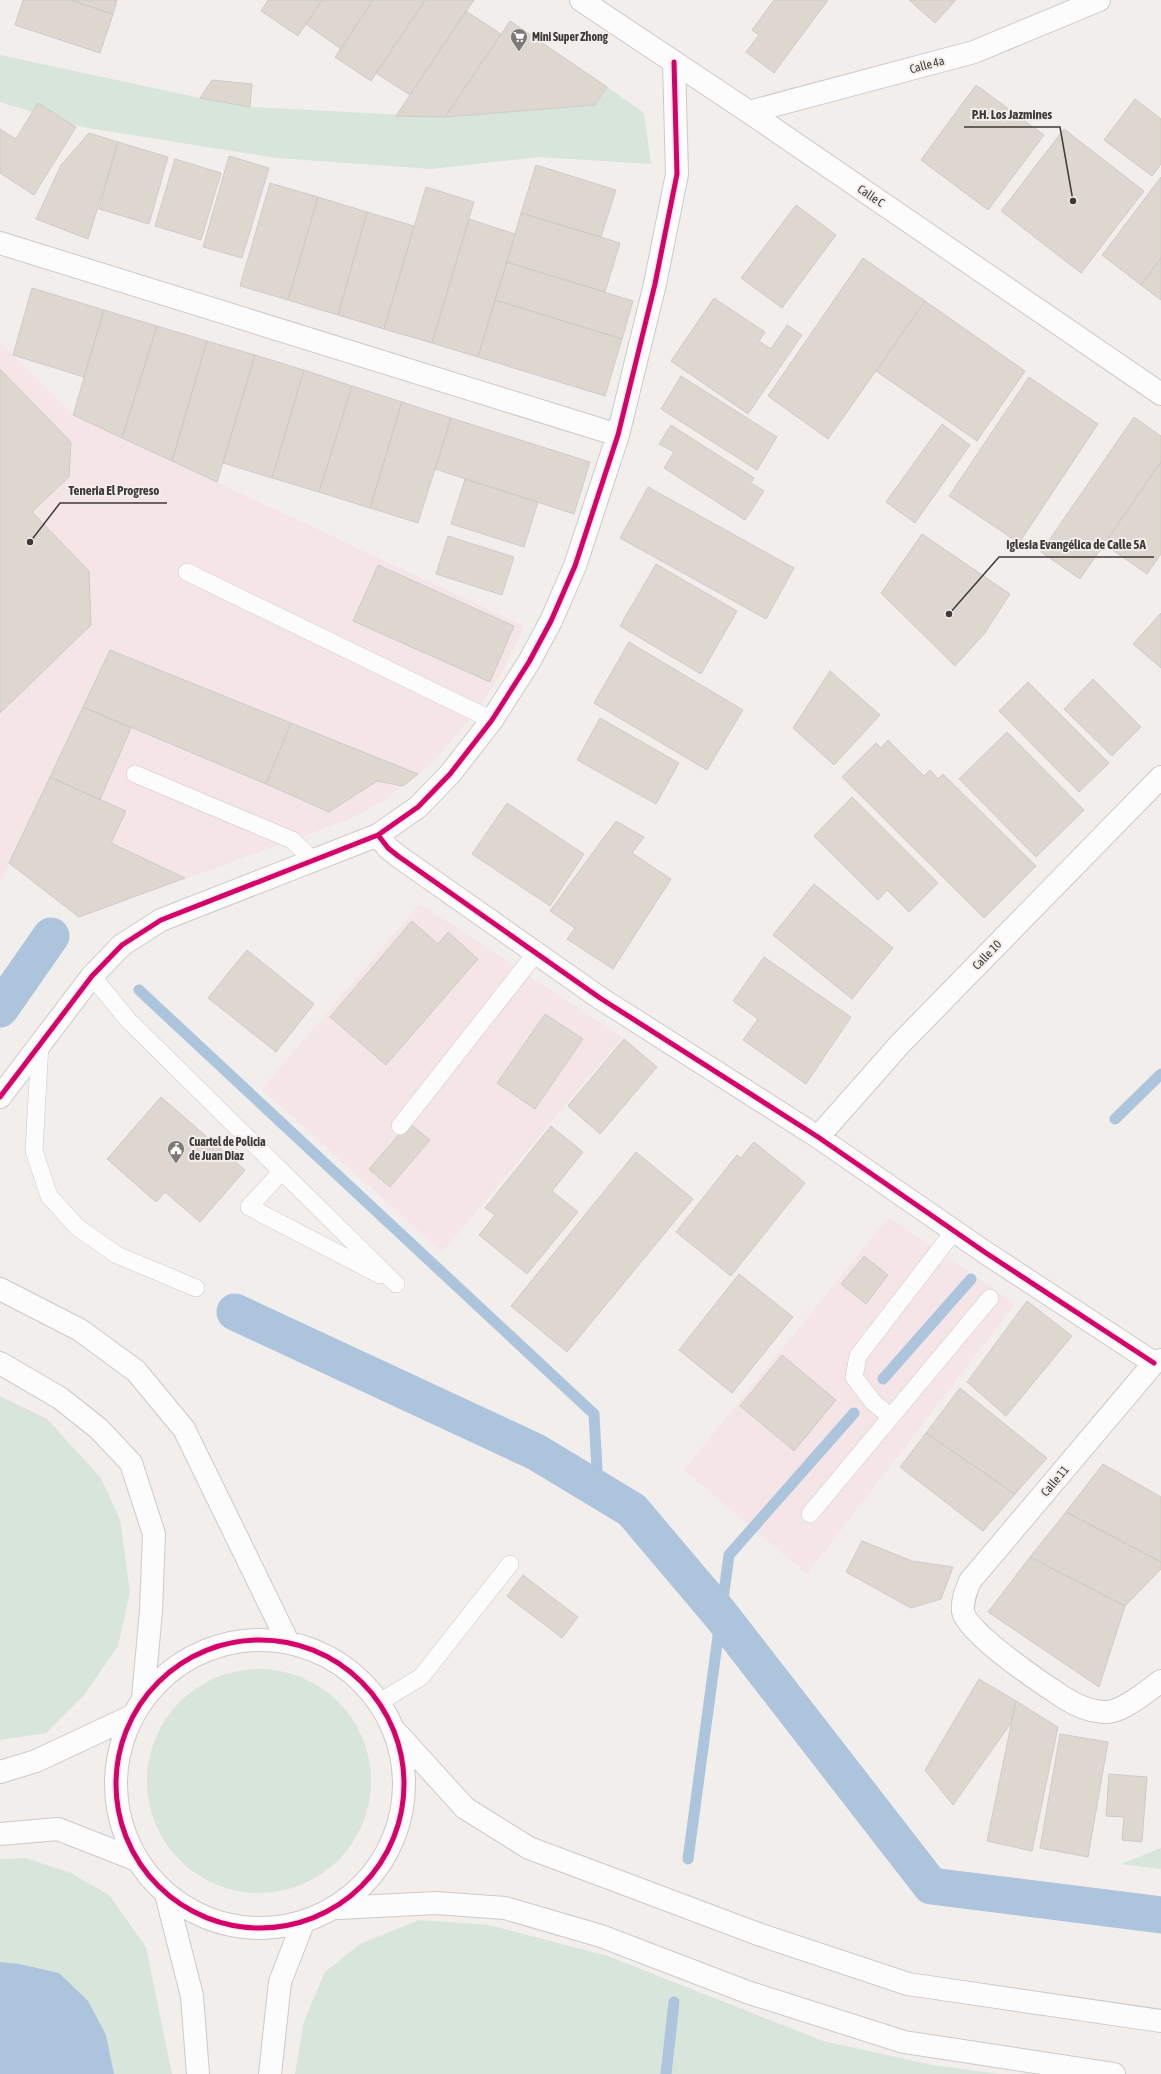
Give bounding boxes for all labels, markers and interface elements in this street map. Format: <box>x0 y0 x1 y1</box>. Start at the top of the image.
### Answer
supermarket icon: Mini Super Zhong <box>509 27 529 52</box>
place label: Mini Super Zhong <box>532 30 609 44</box>
street label: Calle 4a <box>908 54 946 76</box>
callout: P.H. Los Jazmines <box>964 102 1060 127</box>
text: P.H. Los Jazmines <box>972 107 1053 122</box>
street label: Calle C <box>855 182 888 210</box>
callout: Teneria El Progreso <box>60 478 167 503</box>
text: Teneria El Progreso <box>69 483 159 498</box>
callout: Iglesia Evangélica de Calle 5A <box>999 532 1154 557</box>
text: Iglesia Evangélica de Calle 5A <box>1006 537 1146 552</box>
street label: Calle 10 <box>970 937 1005 973</box>
place label: Cuartel de Policia de Juan Diaz <box>189 1135 266 1163</box>
public building icon: Cuartel de Policia de Juan Diaz <box>166 1139 186 1164</box>
street label: Calle 11 <box>1038 1463 1072 1499</box>

